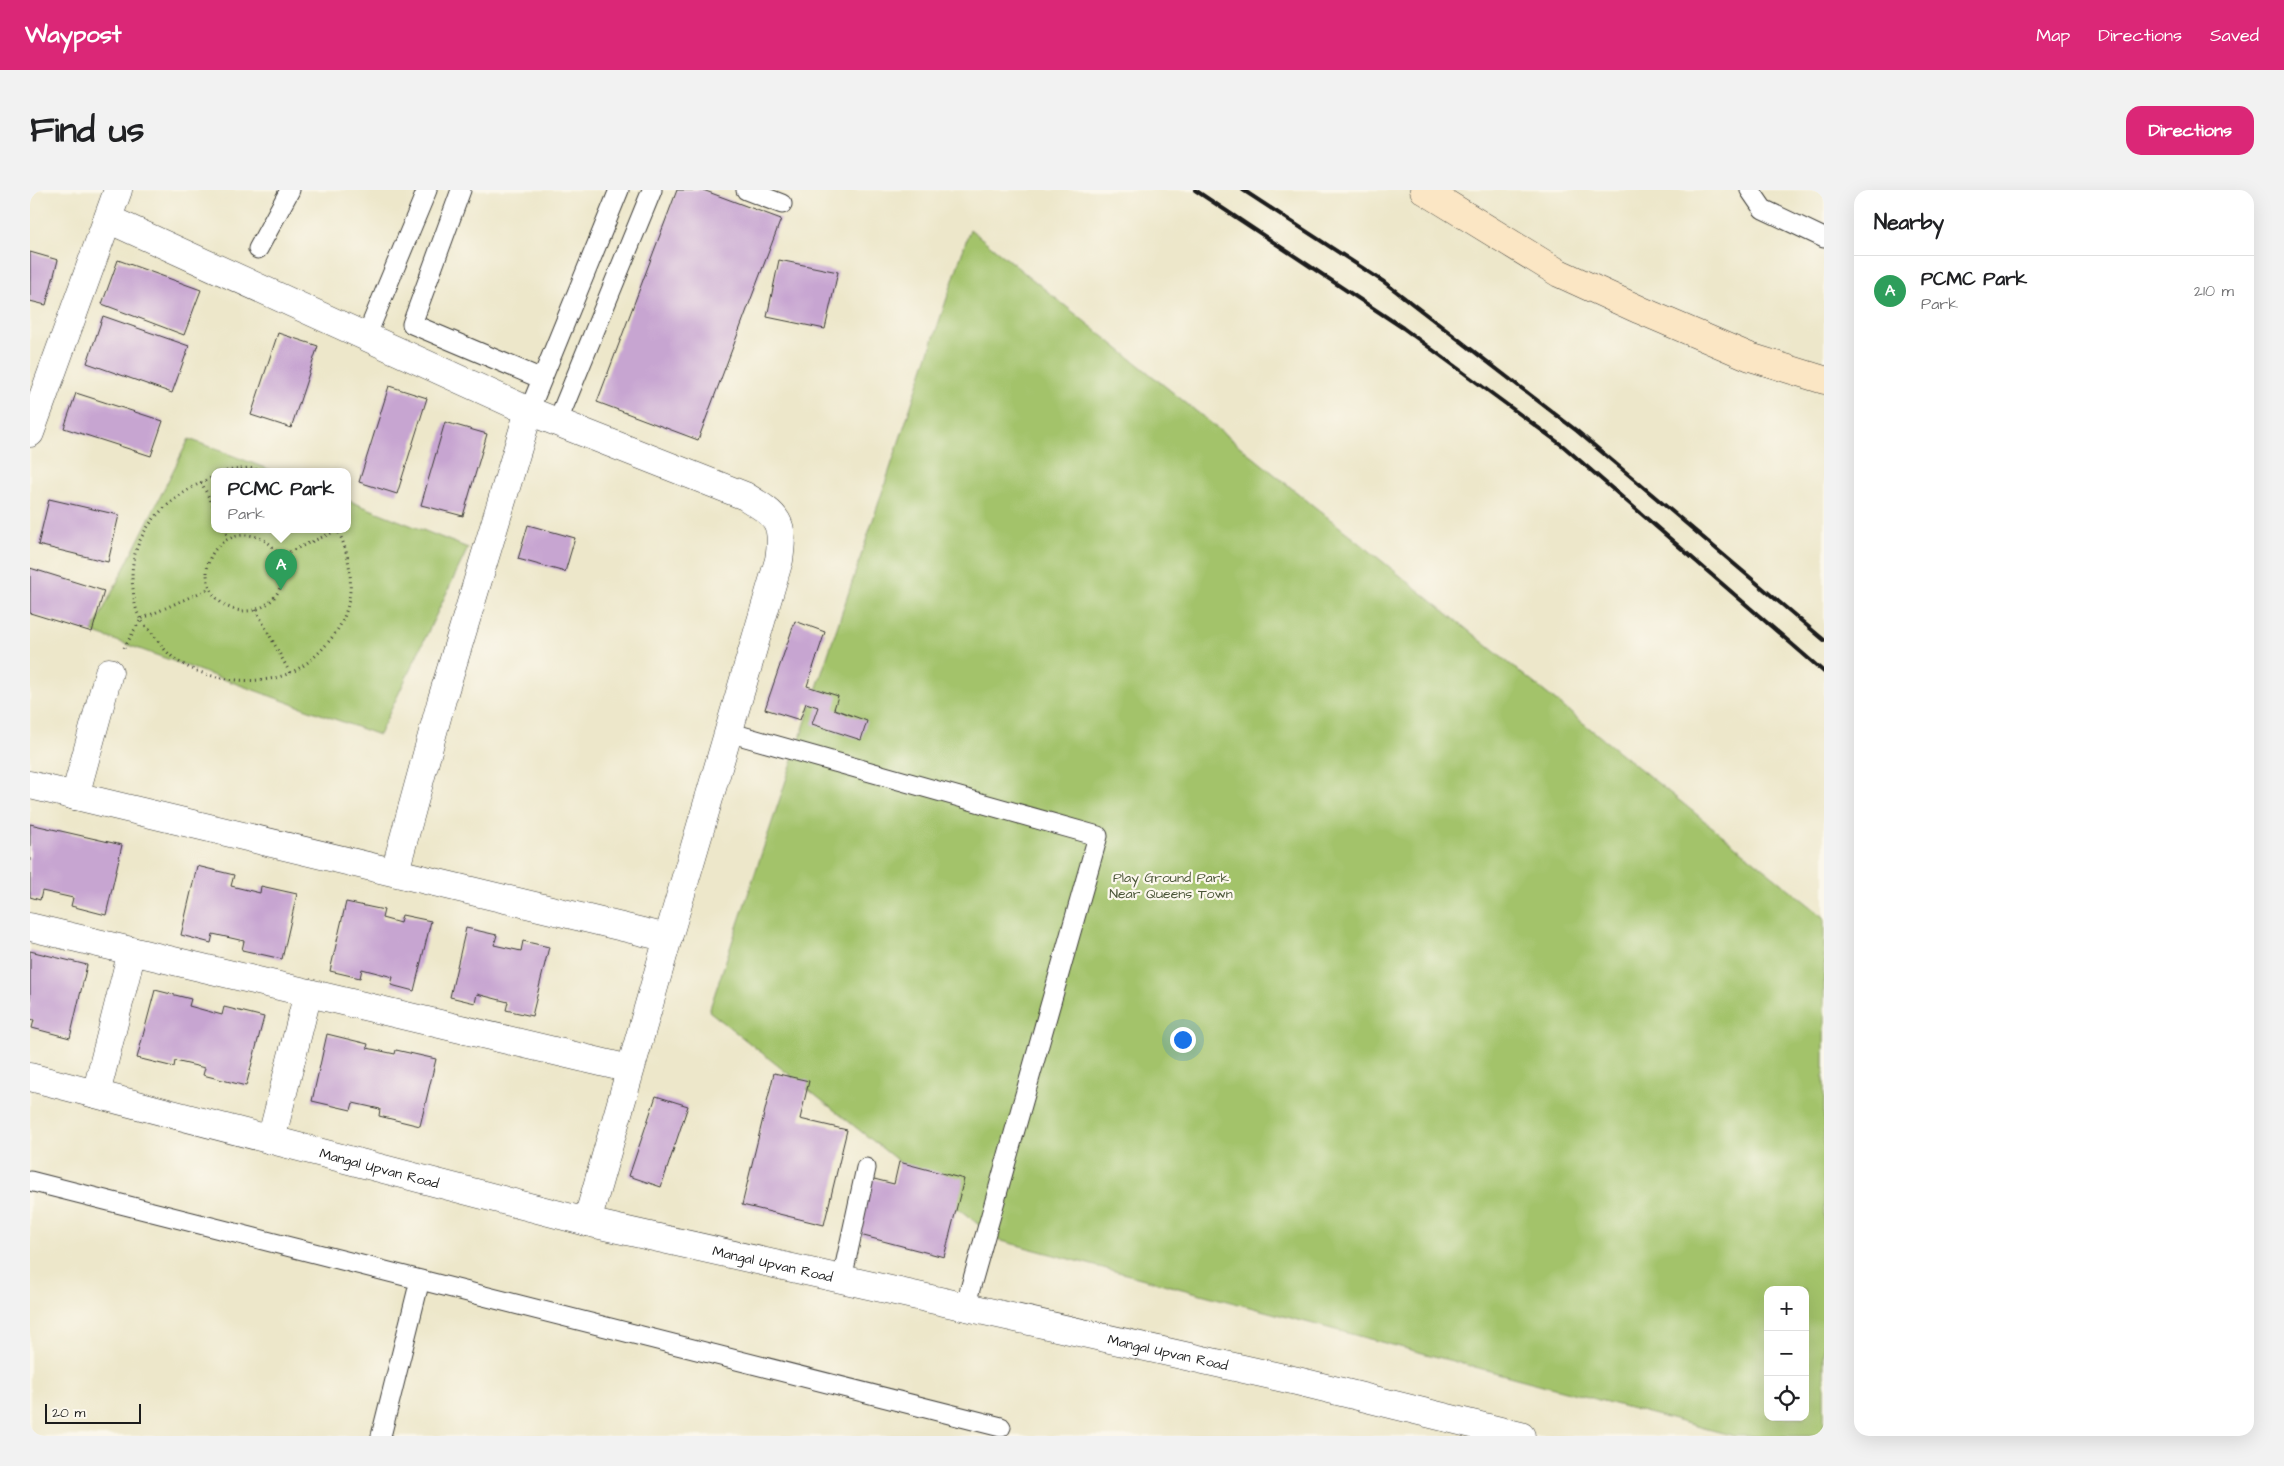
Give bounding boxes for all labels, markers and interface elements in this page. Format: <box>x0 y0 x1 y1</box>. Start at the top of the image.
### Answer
text: Waypost <box>25 18 122 52</box>
text: Map <box>2036 23 2070 48</box>
text: Directions <box>2098 23 2182 48</box>
text: Saved <box>2210 23 2259 48</box>
text: Find us <box>30 106 144 155</box>
button: Directions <box>2126 106 2254 155</box>
text: Nearby <box>1874 208 1944 237</box>
text: PCMC Park <box>1921 266 2027 293</box>
text: A <box>1885 280 1895 302</box>
text: 210 m <box>2194 280 2234 302</box>
text: Park <box>1921 293 1958 315</box>
popup <box>211 468 351 533</box>
text: PCMC Park <box>228 476 334 503</box>
text: Park <box>228 503 265 525</box>
pin: A <box>265 549 297 590</box>
park label: Play Ground Park Near Queens Town <box>1109 868 1233 904</box>
your location <box>1170 1027 1196 1053</box>
street label: Mangal Upvan Road <box>317 1144 441 1194</box>
street label: Mangal Upvan Road <box>711 1241 835 1288</box>
map controls <box>1764 1286 1809 1421</box>
button: + <box>1764 1286 1809 1331</box>
street label: Mangal Upvan Road <box>1106 1330 1230 1376</box>
button: − <box>1764 1331 1809 1376</box>
button: locate <box>1764 1376 1809 1421</box>
scale bar <box>45 1401 141 1424</box>
text: 20 m <box>52 1403 85 1423</box>

